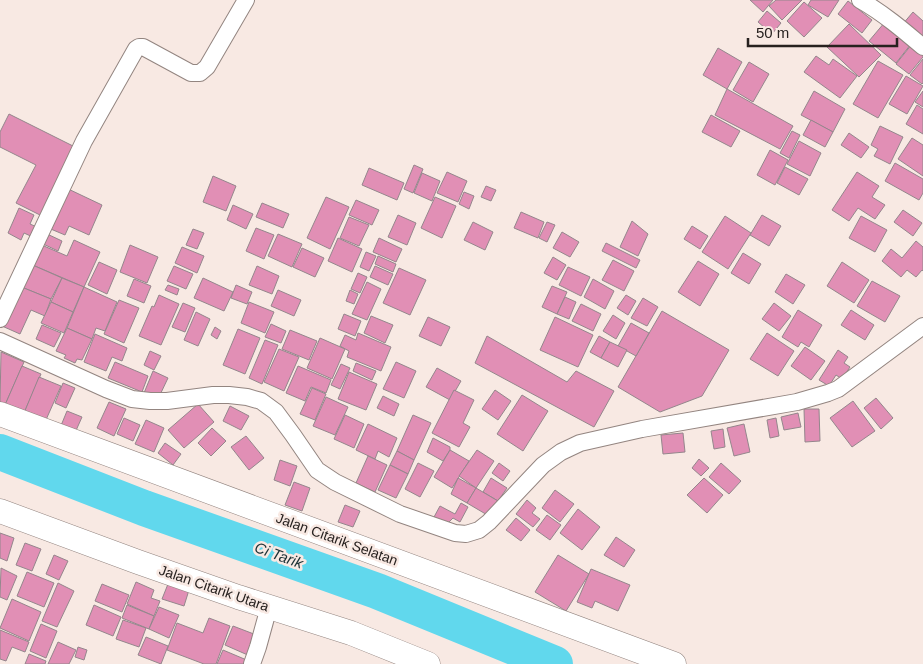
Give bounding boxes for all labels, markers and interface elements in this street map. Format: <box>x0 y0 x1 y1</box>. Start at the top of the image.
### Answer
scale bar <box>748 15 897 47</box>
text: 50 m <box>756 24 789 41</box>
street label: Jalan Citarik Selatan <box>274 510 400 568</box>
water label: Ci Tarik <box>252 538 307 572</box>
street label: Jalan Citarik Utara <box>157 562 271 614</box>

